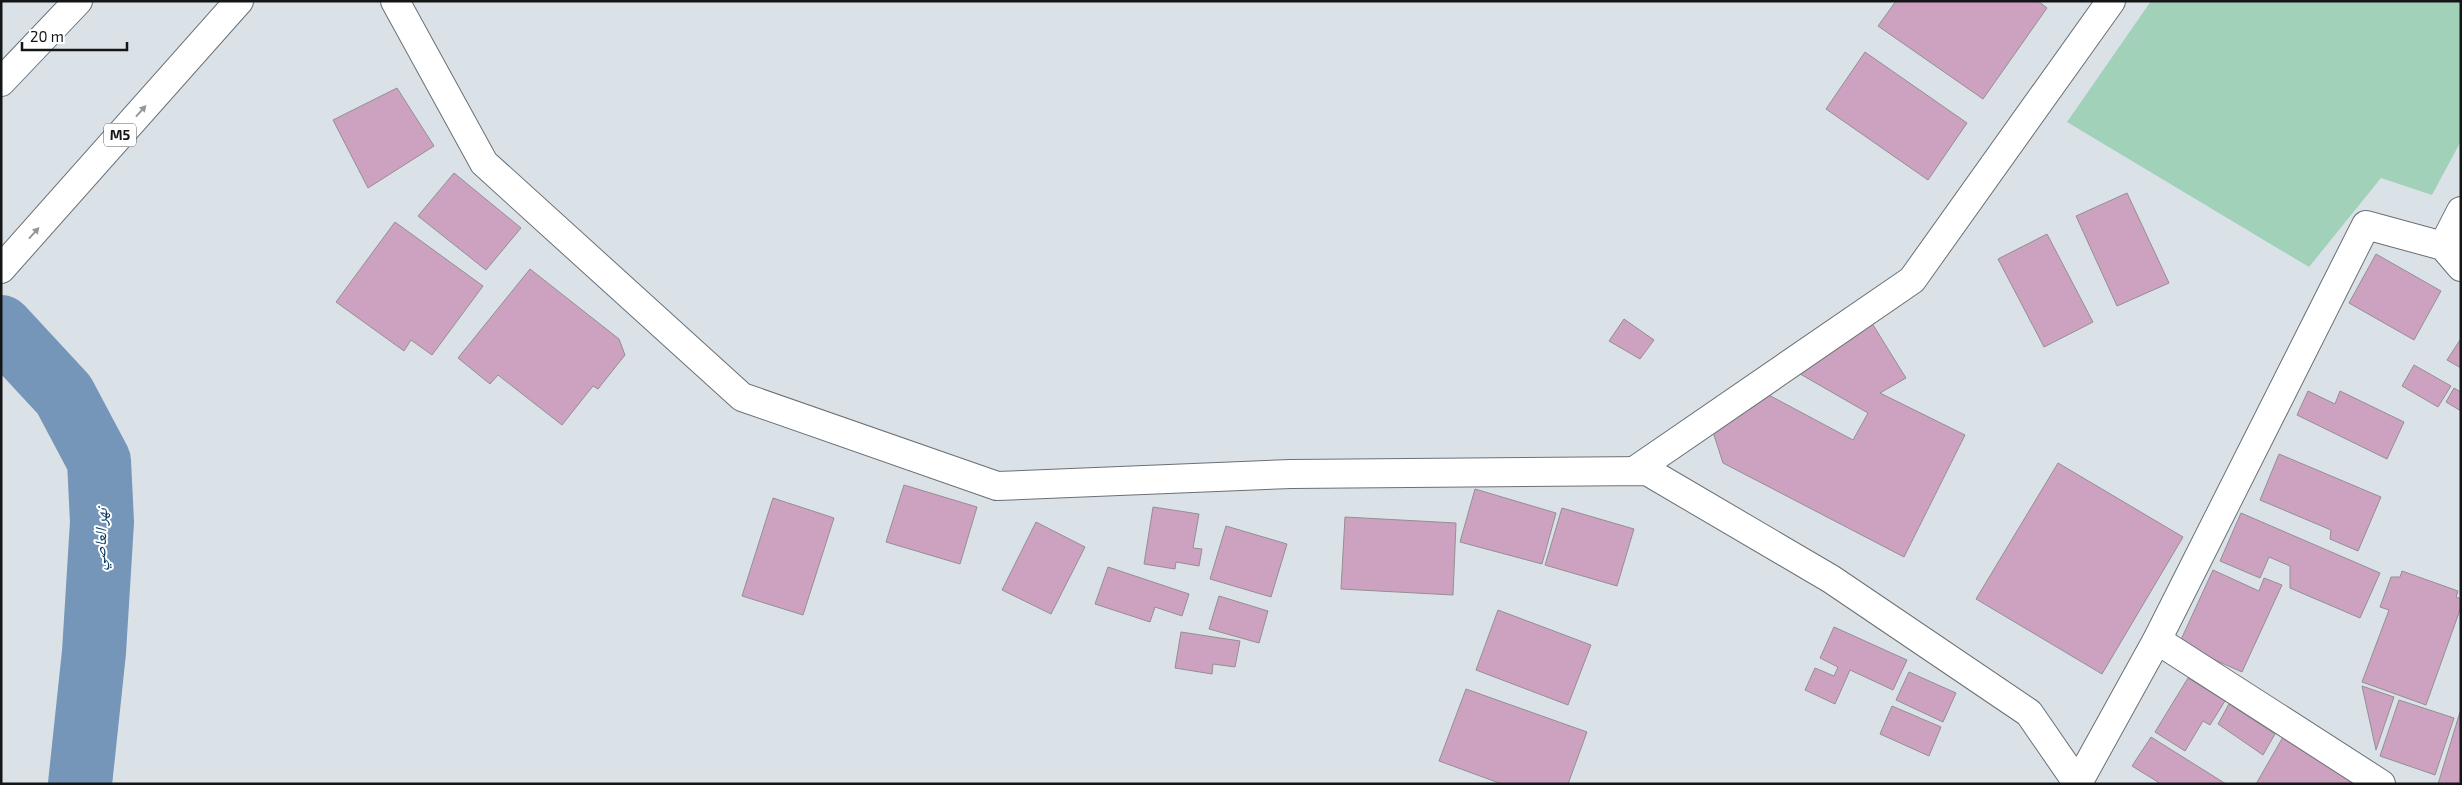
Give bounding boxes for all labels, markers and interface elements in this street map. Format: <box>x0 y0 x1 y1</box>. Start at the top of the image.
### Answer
scale bar <box>22 20 128 52</box>
text: 20 m <box>30 27 64 45</box>
one-way arrow <box>136 105 147 118</box>
road number: M5 <box>104 124 136 146</box>
one-way arrow <box>28 227 39 240</box>
water label: نهر العاصي <box>89 505 114 570</box>

